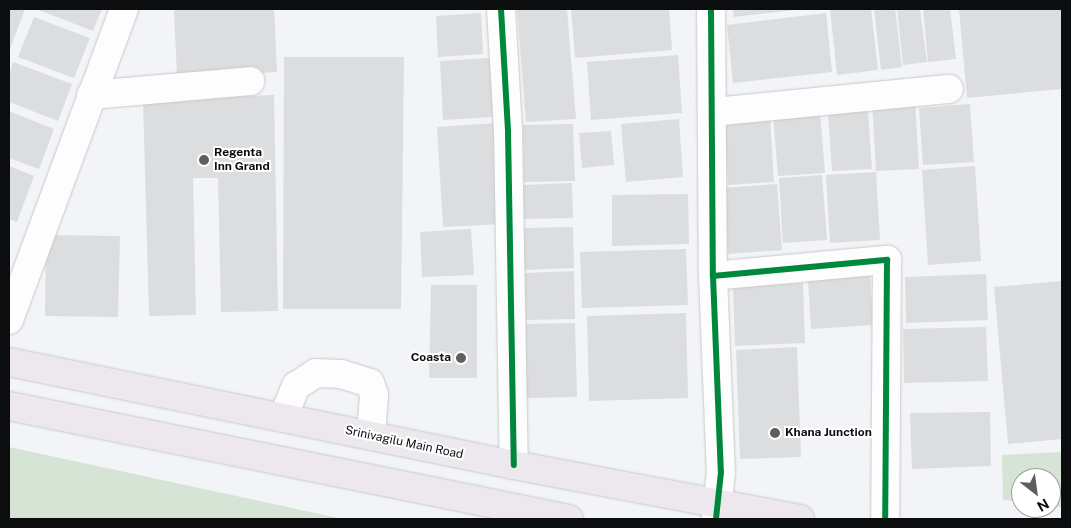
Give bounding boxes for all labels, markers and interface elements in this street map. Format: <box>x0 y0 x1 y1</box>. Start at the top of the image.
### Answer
place label: Regenta Inn Grand <box>214 146 270 174</box>
marker: Regenta Inn Grand <box>198 154 210 166</box>
place label: Coasta <box>411 351 451 365</box>
marker: Coasta <box>455 352 467 364</box>
street label: Srinivagilu Main Road <box>344 423 464 463</box>
place label: Khana Junction <box>785 426 872 440</box>
marker: Khana Junction <box>769 427 781 439</box>
north arrow <box>1011 468 1061 518</box>
text: N <box>1034 495 1052 515</box>

